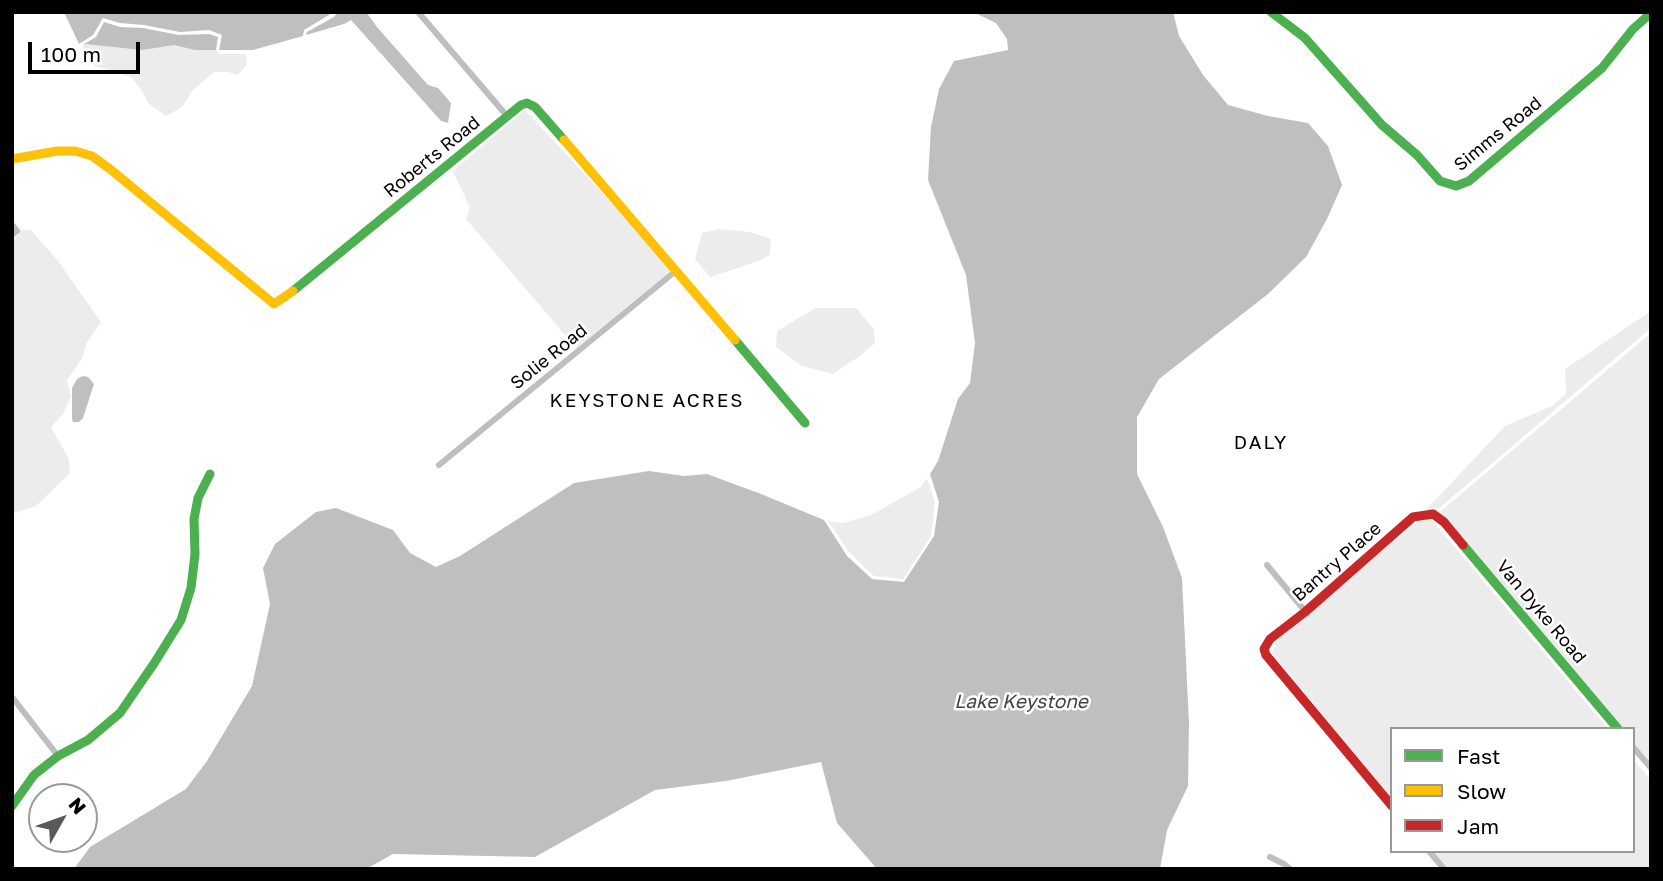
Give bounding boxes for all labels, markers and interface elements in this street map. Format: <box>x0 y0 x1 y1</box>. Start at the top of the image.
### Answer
scale bar <box>32 28 144 72</box>
text: 100 m <box>41 41 101 67</box>
street label: Simms Road <box>1450 92 1546 176</box>
street label: Roberts Road <box>380 112 484 202</box>
street label: Solie Road <box>506 320 592 394</box>
district label: KEYSTONE ACRES <box>551 390 743 412</box>
district label: DALY <box>1234 432 1288 454</box>
street label: Bantry Place <box>1288 518 1386 606</box>
street label: Van Dyke Road <box>1492 556 1590 668</box>
water label: Lake Keystone <box>954 691 1088 713</box>
legend <box>1390 727 1635 853</box>
text: Fast <box>1457 743 1500 769</box>
text: Slow <box>1457 778 1506 804</box>
north arrow <box>28 783 98 853</box>
text: N <box>64 793 91 818</box>
text: Jam <box>1457 813 1499 839</box>

